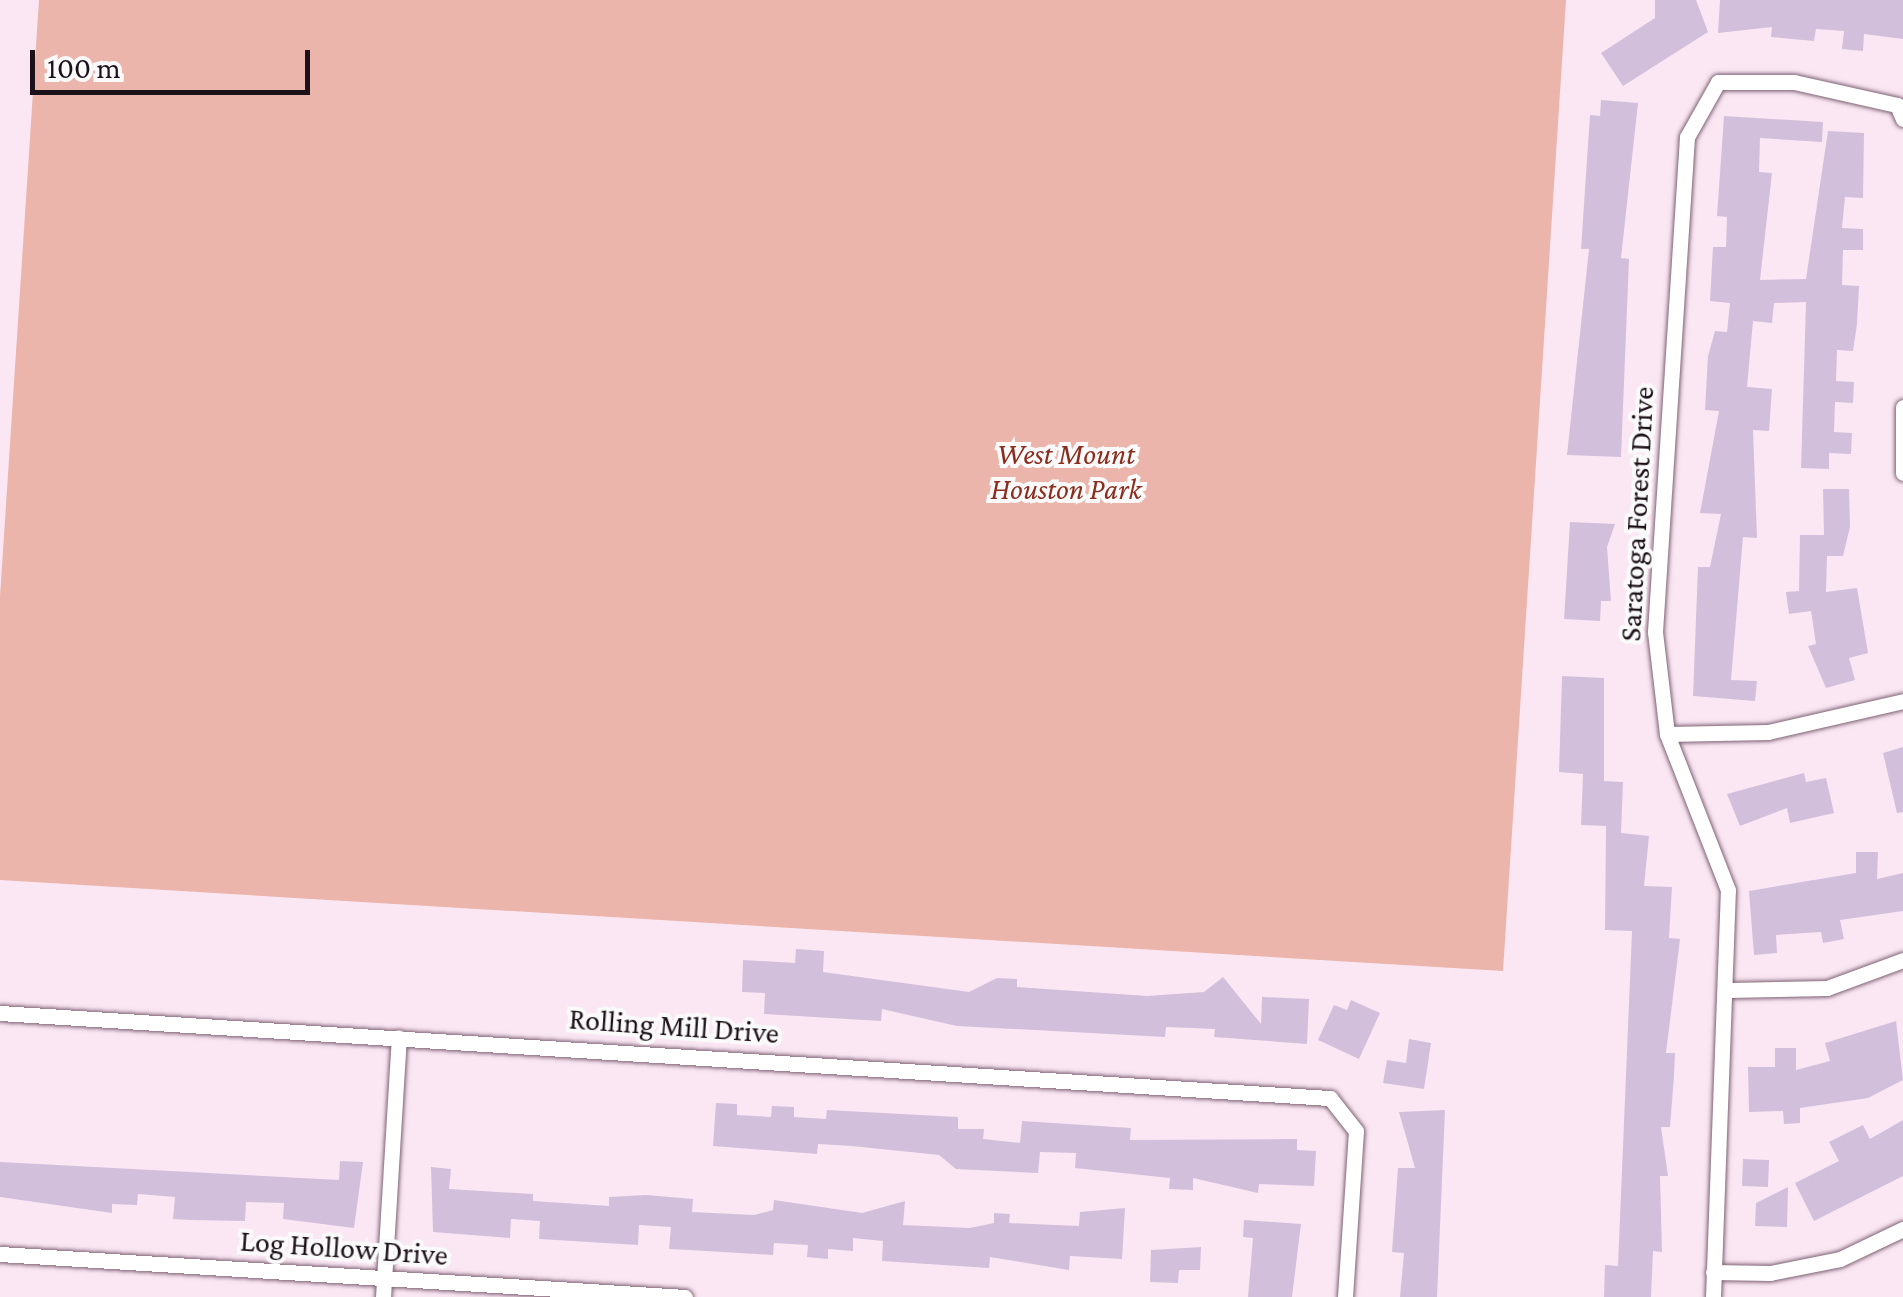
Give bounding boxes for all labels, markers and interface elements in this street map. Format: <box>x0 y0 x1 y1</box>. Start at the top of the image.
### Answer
scale bar <box>35 30 315 92</box>
text: 100 m <box>47 51 121 84</box>
street label: Saratoga Forest Drive <box>1612 386 1662 642</box>
park label: West Mount Houston Park <box>990 436 1142 506</box>
street label: Rolling Mill Drive <box>568 1001 780 1051</box>
street label: Log Hollow Drive <box>239 1223 449 1273</box>

